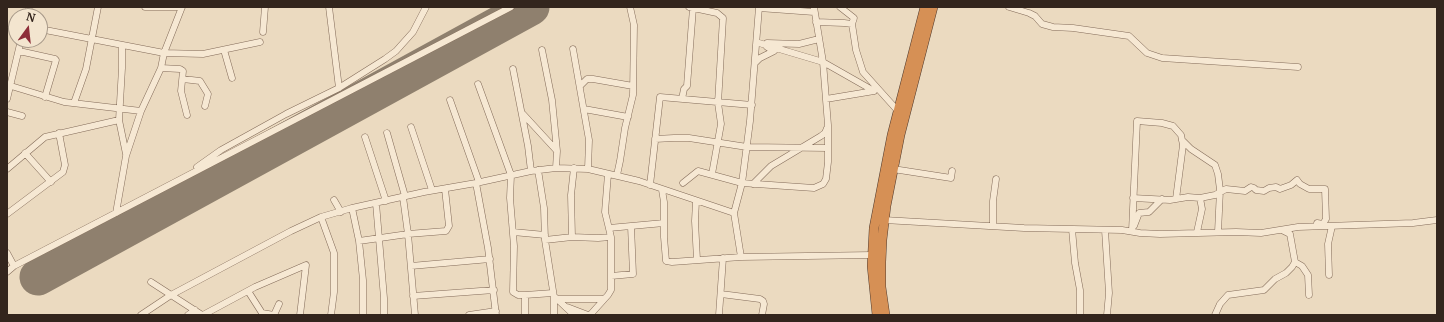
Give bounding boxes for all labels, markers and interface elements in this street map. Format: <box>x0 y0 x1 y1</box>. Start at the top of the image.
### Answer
north arrow <box>8 8 48 48</box>
text: N <box>25 9 37 25</box>

